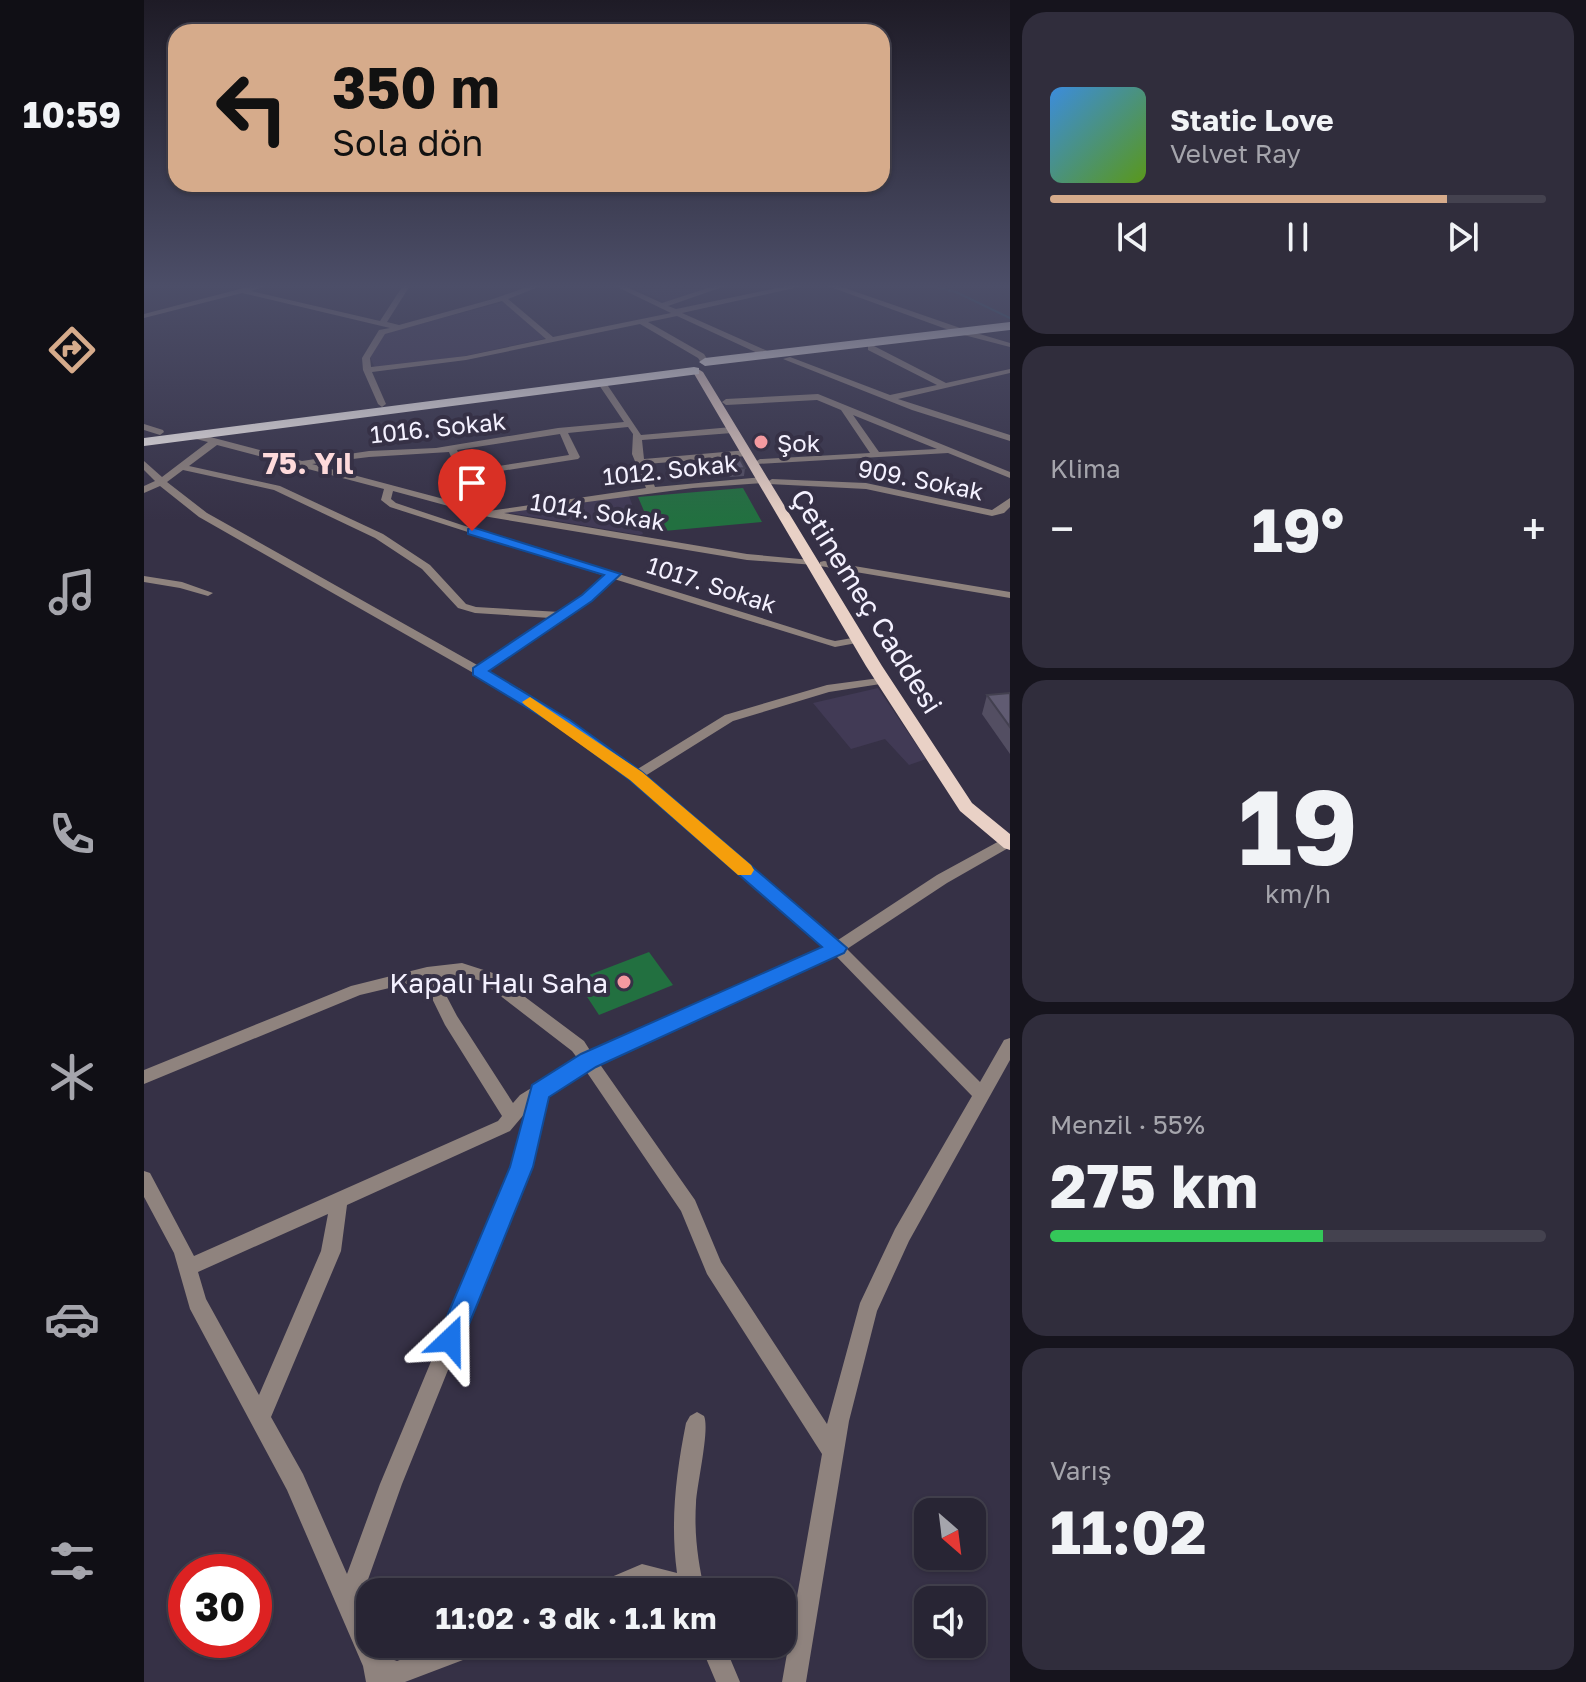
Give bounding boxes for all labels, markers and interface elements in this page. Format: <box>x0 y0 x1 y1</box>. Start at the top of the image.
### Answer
text: 350 m <box>332 53 500 120</box>
icon: left <box>200 56 304 160</box>
text: 10:59 <box>23 93 121 136</box>
text: Static Love <box>1170 102 1334 138</box>
text: Sola dön <box>332 121 483 164</box>
text: Velvet Ray <box>1170 138 1301 169</box>
icon: previous <box>1111 215 1155 259</box>
icon: pause <box>1276 215 1320 259</box>
icon: next <box>1441 215 1485 259</box>
icon: directions <box>44 322 100 378</box>
street label: 1016. Sokak <box>369 405 507 449</box>
place label: Şok <box>777 428 820 457</box>
marker: Şok <box>752 433 770 451</box>
district label: 75. Yıl <box>262 445 354 481</box>
street label: 1012. Sokak <box>601 447 739 491</box>
pin <box>438 449 506 531</box>
street label: 909. Sokak <box>856 453 986 505</box>
text: Klima <box>1050 453 1121 484</box>
icon: arrive <box>450 461 494 505</box>
street label: Çetinemeç Caddesi <box>784 483 950 719</box>
street label: 1014. Sokak <box>528 486 668 536</box>
text: 19° <box>1252 493 1344 565</box>
text: − <box>1050 502 1074 555</box>
text: + <box>1522 502 1546 555</box>
street label: 1017. Sokak <box>644 549 780 619</box>
icon: music <box>44 564 100 620</box>
text: 19 <box>1238 763 1358 888</box>
icon: phone <box>44 806 100 862</box>
text: km/h <box>1265 878 1331 909</box>
place label: Kapalı Halı Saha <box>389 966 608 999</box>
marker: Kapalı Halı Saha <box>615 973 633 991</box>
icon: climate <box>44 1049 100 1105</box>
text: Menzil · 55% <box>1050 1109 1205 1140</box>
text: 275 km <box>1050 1149 1258 1221</box>
icon: car <box>44 1291 100 1347</box>
position arrow <box>408 1298 492 1382</box>
text: Varış <box>1050 1455 1111 1486</box>
text: 11:02 <box>1050 1495 1207 1567</box>
north arrow <box>914 1498 986 1570</box>
map controls <box>914 1498 986 1658</box>
icon: filters <box>44 1533 100 1589</box>
speed limit sign: 30 <box>168 1554 272 1658</box>
button: sound <box>914 1586 986 1658</box>
text: 11:02 · 3 dk · 1.1 km <box>436 1600 716 1636</box>

